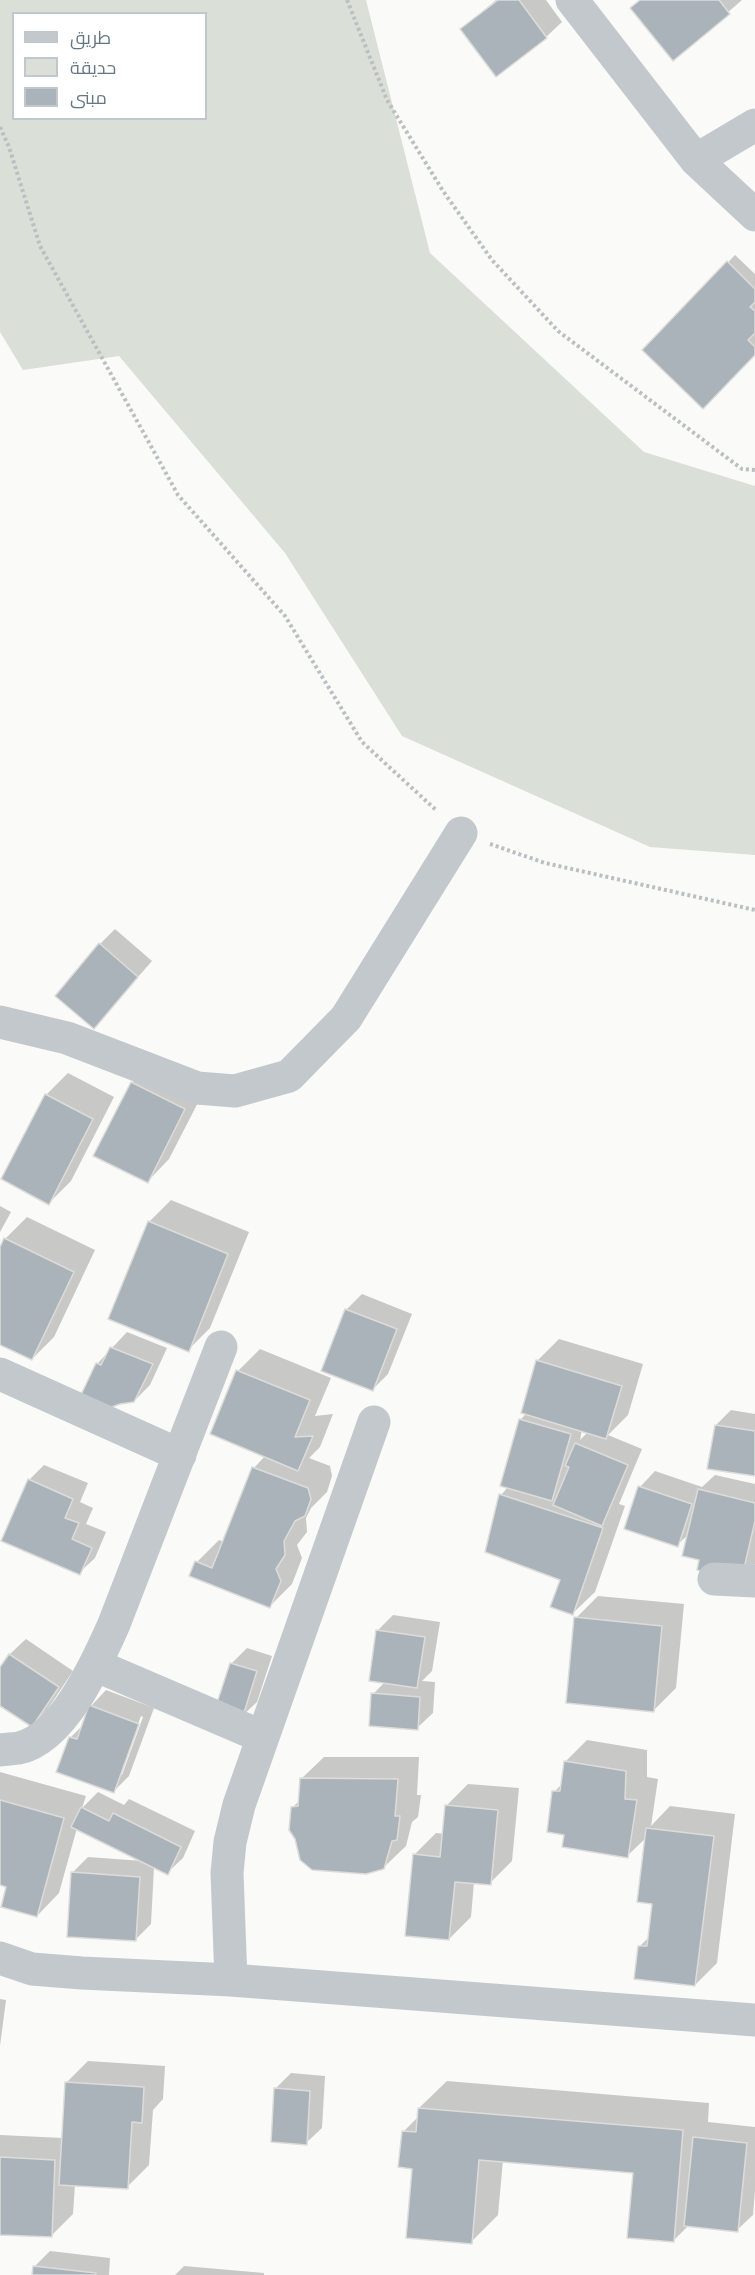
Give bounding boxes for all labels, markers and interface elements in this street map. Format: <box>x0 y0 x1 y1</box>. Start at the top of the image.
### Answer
legend <box>12 12 207 120</box>
text: طريق <box>70 27 111 48</box>
text: حديقة <box>70 57 116 78</box>
text: مبنى <box>70 87 107 108</box>

